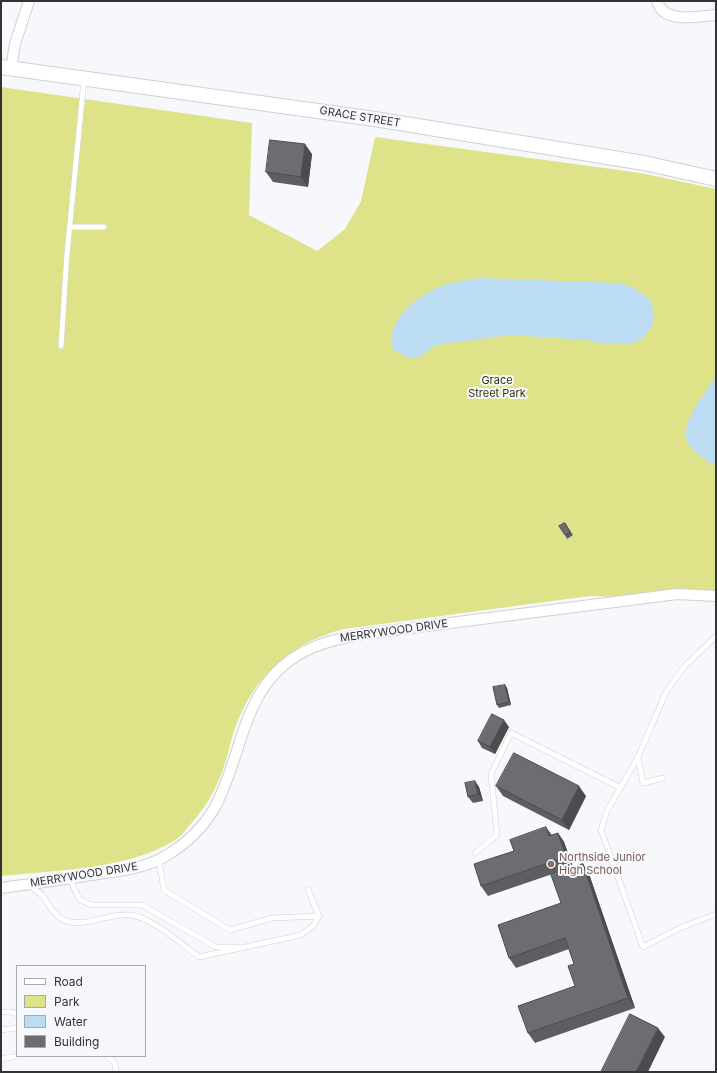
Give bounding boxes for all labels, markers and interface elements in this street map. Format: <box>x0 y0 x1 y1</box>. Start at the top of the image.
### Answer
street label: GRACE STREET <box>319 104 401 130</box>
park label: Grace Street Park <box>468 374 526 400</box>
street label: MERRYWOOD DRIVE <box>339 617 449 645</box>
place label: Northside Junior High School <box>559 851 646 877</box>
marker: Northside Junior High School <box>546 859 556 869</box>
street label: MERRYWOOD DRIVE <box>29 860 139 890</box>
legend <box>16 965 146 1057</box>
text: Road <box>54 974 83 989</box>
text: Park <box>54 994 80 1009</box>
text: Water <box>54 1014 87 1029</box>
text: Building <box>54 1034 99 1049</box>

